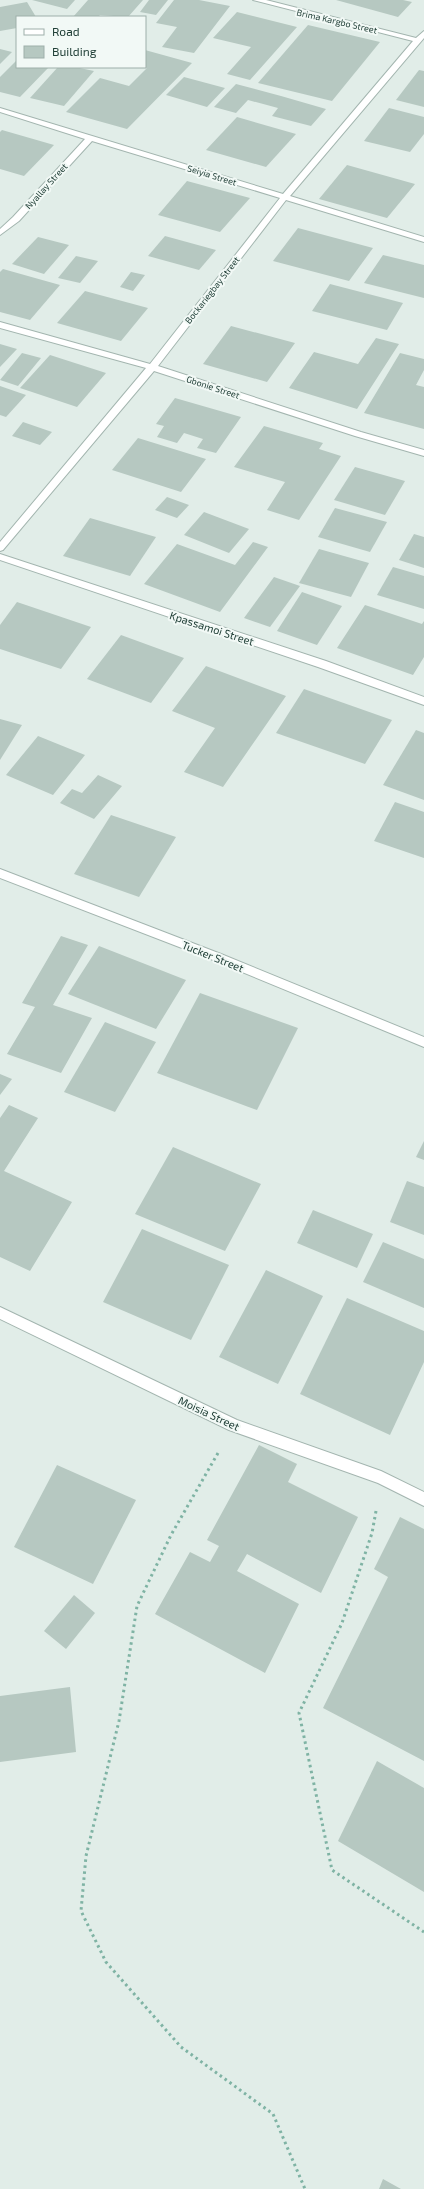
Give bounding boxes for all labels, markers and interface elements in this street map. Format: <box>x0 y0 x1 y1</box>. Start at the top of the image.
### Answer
street label: Brima Kargbo Street <box>296 6 379 36</box>
legend <box>16 16 146 68</box>
text: Road <box>52 24 80 38</box>
text: Building <box>52 44 97 58</box>
street label: Nyallay Street <box>23 160 70 211</box>
street label: Seiyia Street <box>186 162 239 188</box>
street label: Bockariegbay Street <box>182 254 242 326</box>
street label: Gbonie Street <box>185 373 241 401</box>
street label: Kpassamoi Street <box>168 608 256 648</box>
street label: Tucker Street <box>180 938 246 974</box>
street label: Moisia Street <box>176 1393 242 1433</box>

